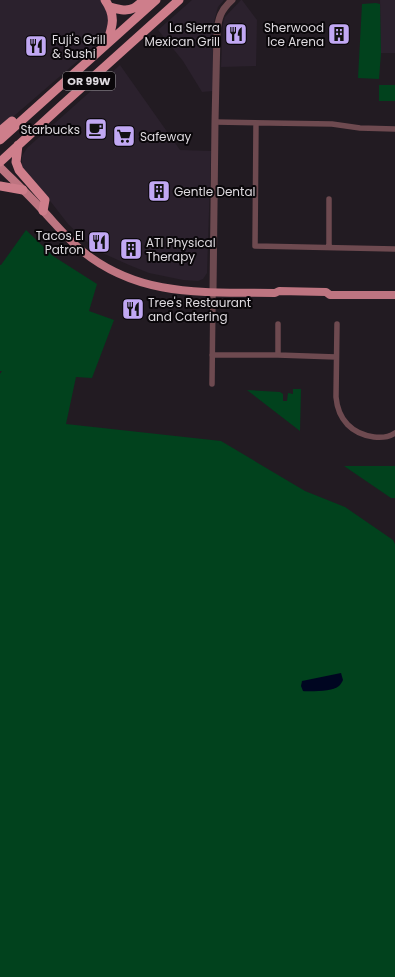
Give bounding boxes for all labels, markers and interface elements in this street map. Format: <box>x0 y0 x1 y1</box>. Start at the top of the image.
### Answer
place label: La Sierra Mexican Grill <box>145 19 220 50</box>
place label: Sherwood Ice Arena <box>264 19 324 50</box>
restaurant icon: La Sierra Mexican Grill <box>223 21 249 47</box>
building icon: Sherwood Ice Arena <box>326 21 352 47</box>
place label: Fuji's Grill & Sushi <box>52 31 106 62</box>
restaurant icon: Fuji's Grill & Sushi <box>23 33 49 59</box>
road number: OR 99W <box>63 72 115 90</box>
cafe icon: Starbucks <box>83 116 109 142</box>
place label: Starbucks <box>20 121 80 138</box>
supermarket icon: Safeway <box>111 123 137 149</box>
place label: Safeway <box>140 128 191 145</box>
building icon: Gentle Dental <box>146 178 172 204</box>
place label: Gentle Dental <box>174 183 256 200</box>
place label: Tacos El Patron <box>36 227 84 258</box>
restaurant icon: Tacos El Patron <box>86 229 112 255</box>
place label: ATI Physical Therapy <box>146 234 216 265</box>
building icon: ATI Physical Therapy <box>118 236 144 262</box>
place label: Tree's Restaurant and Catering <box>148 294 251 325</box>
restaurant icon: Tree's Restaurant and Catering <box>120 296 146 322</box>

